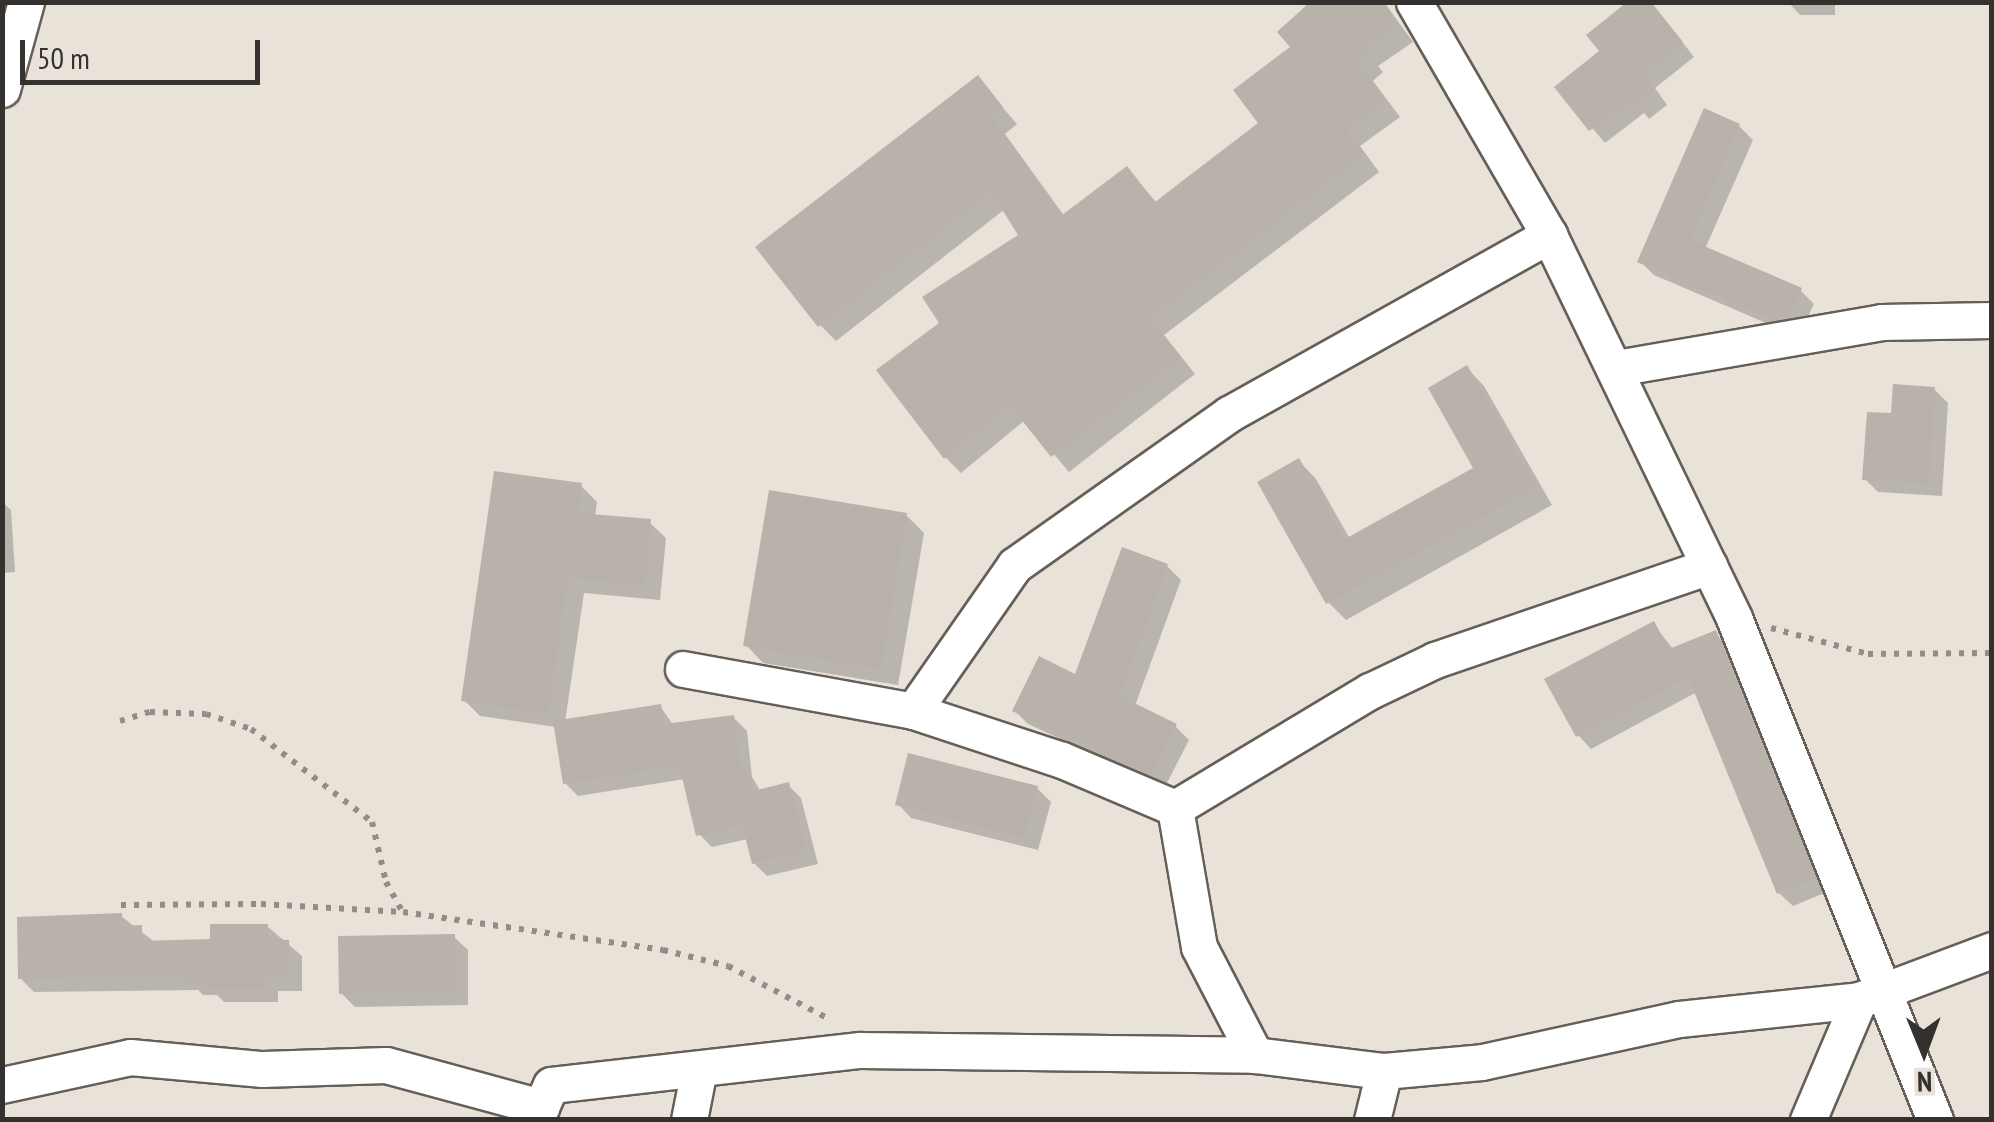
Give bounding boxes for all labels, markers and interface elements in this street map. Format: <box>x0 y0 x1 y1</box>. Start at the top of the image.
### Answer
scale bar <box>25 20 265 82</box>
text: 50 m <box>37 38 90 77</box>
north arrow <box>1874 1002 1974 1102</box>
text: N <box>1917 1064 1932 1101</box>

